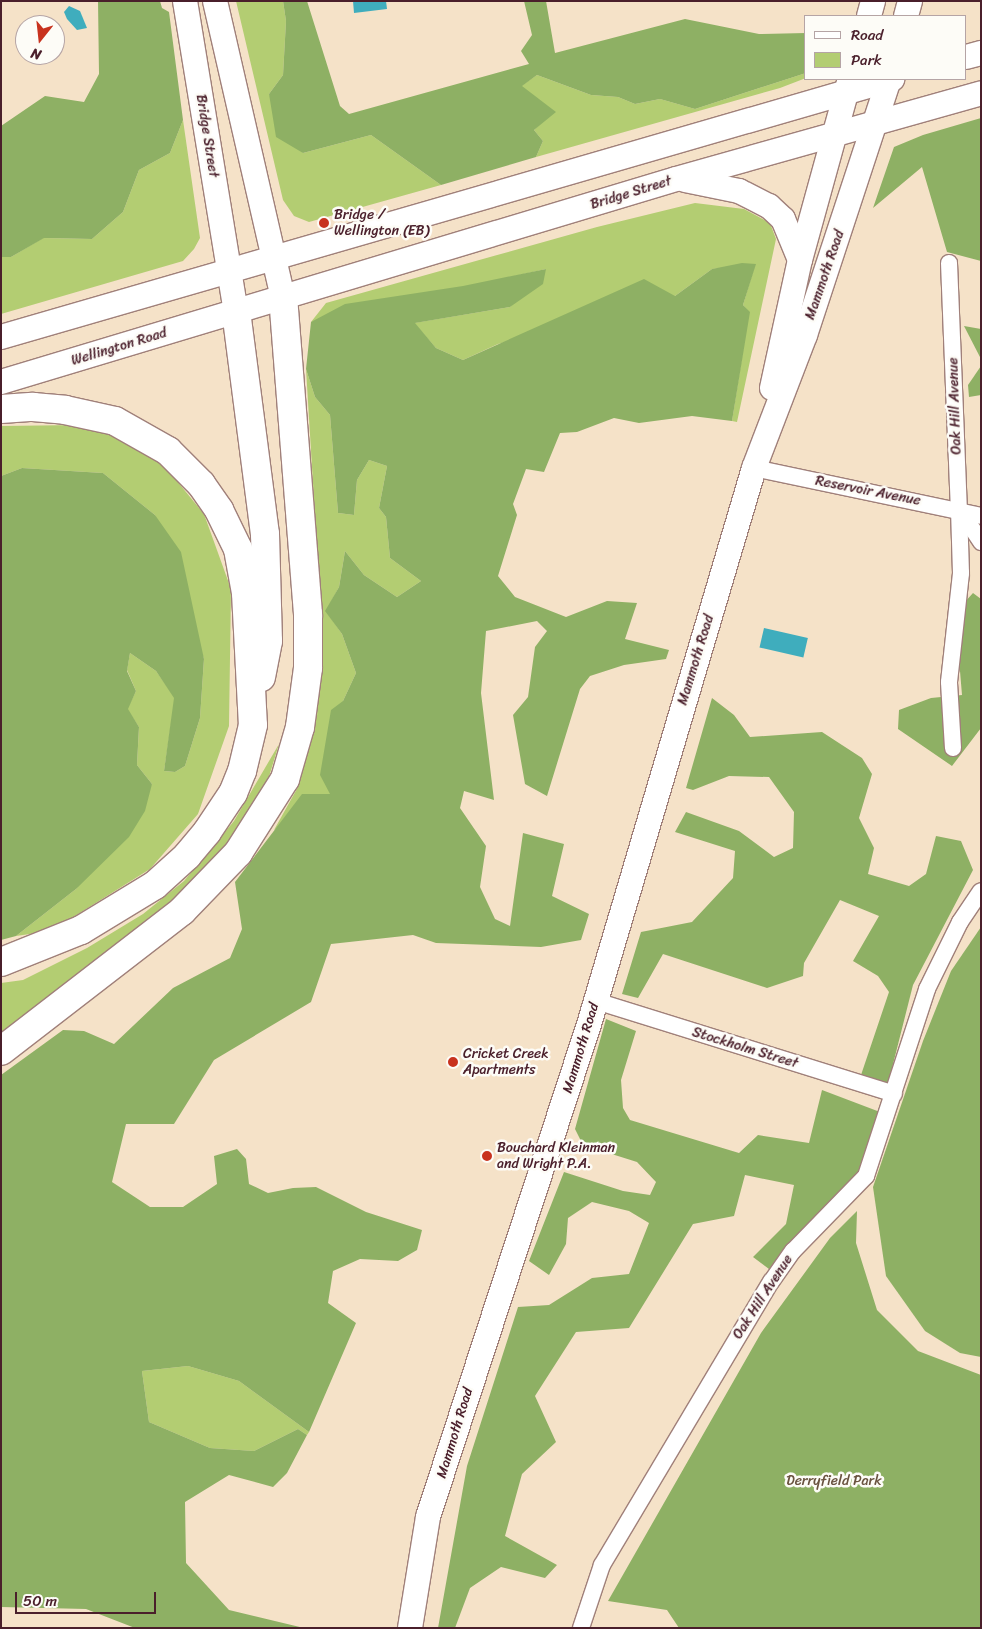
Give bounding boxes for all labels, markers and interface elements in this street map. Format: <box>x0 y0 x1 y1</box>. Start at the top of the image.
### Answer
north arrow <box>15 15 65 65</box>
legend <box>804 15 967 80</box>
text: Road <box>851 22 883 48</box>
text: N <box>28 41 44 67</box>
text: Park <box>851 47 882 73</box>
street label: Bridge Street <box>192 93 222 179</box>
street label: Bridge Street <box>588 173 674 213</box>
place label: Bridge / Wellington (EB) <box>334 207 429 240</box>
marker: Bridge / Wellington (EB) <box>318 217 330 229</box>
street label: Mammoth Road <box>802 228 848 322</box>
street label: Wellington Road <box>69 325 169 369</box>
street label: Oak Hill Avenue <box>945 357 965 455</box>
street label: Reservoir Avenue <box>814 473 922 509</box>
street label: Mammoth Road <box>674 613 718 707</box>
street label: Mammoth Road <box>559 1001 603 1095</box>
street label: Stockholm Street <box>690 1024 800 1072</box>
place label: Cricket Creek Apartments <box>463 1046 549 1078</box>
marker: Cricket Creek Apartments <box>447 1056 459 1068</box>
place label: Bouchard Kleinman and Wright P.A. <box>497 1140 615 1172</box>
marker: Bouchard Kleinman and Wright P.A. <box>481 1150 493 1162</box>
street label: Oak Hill Avenue <box>729 1252 797 1342</box>
street label: Mammoth Road <box>433 1386 477 1480</box>
park label: Derryfield Park <box>786 1473 882 1489</box>
scale bar <box>18 1582 159 1614</box>
text: 50 m <box>23 1588 57 1614</box>

